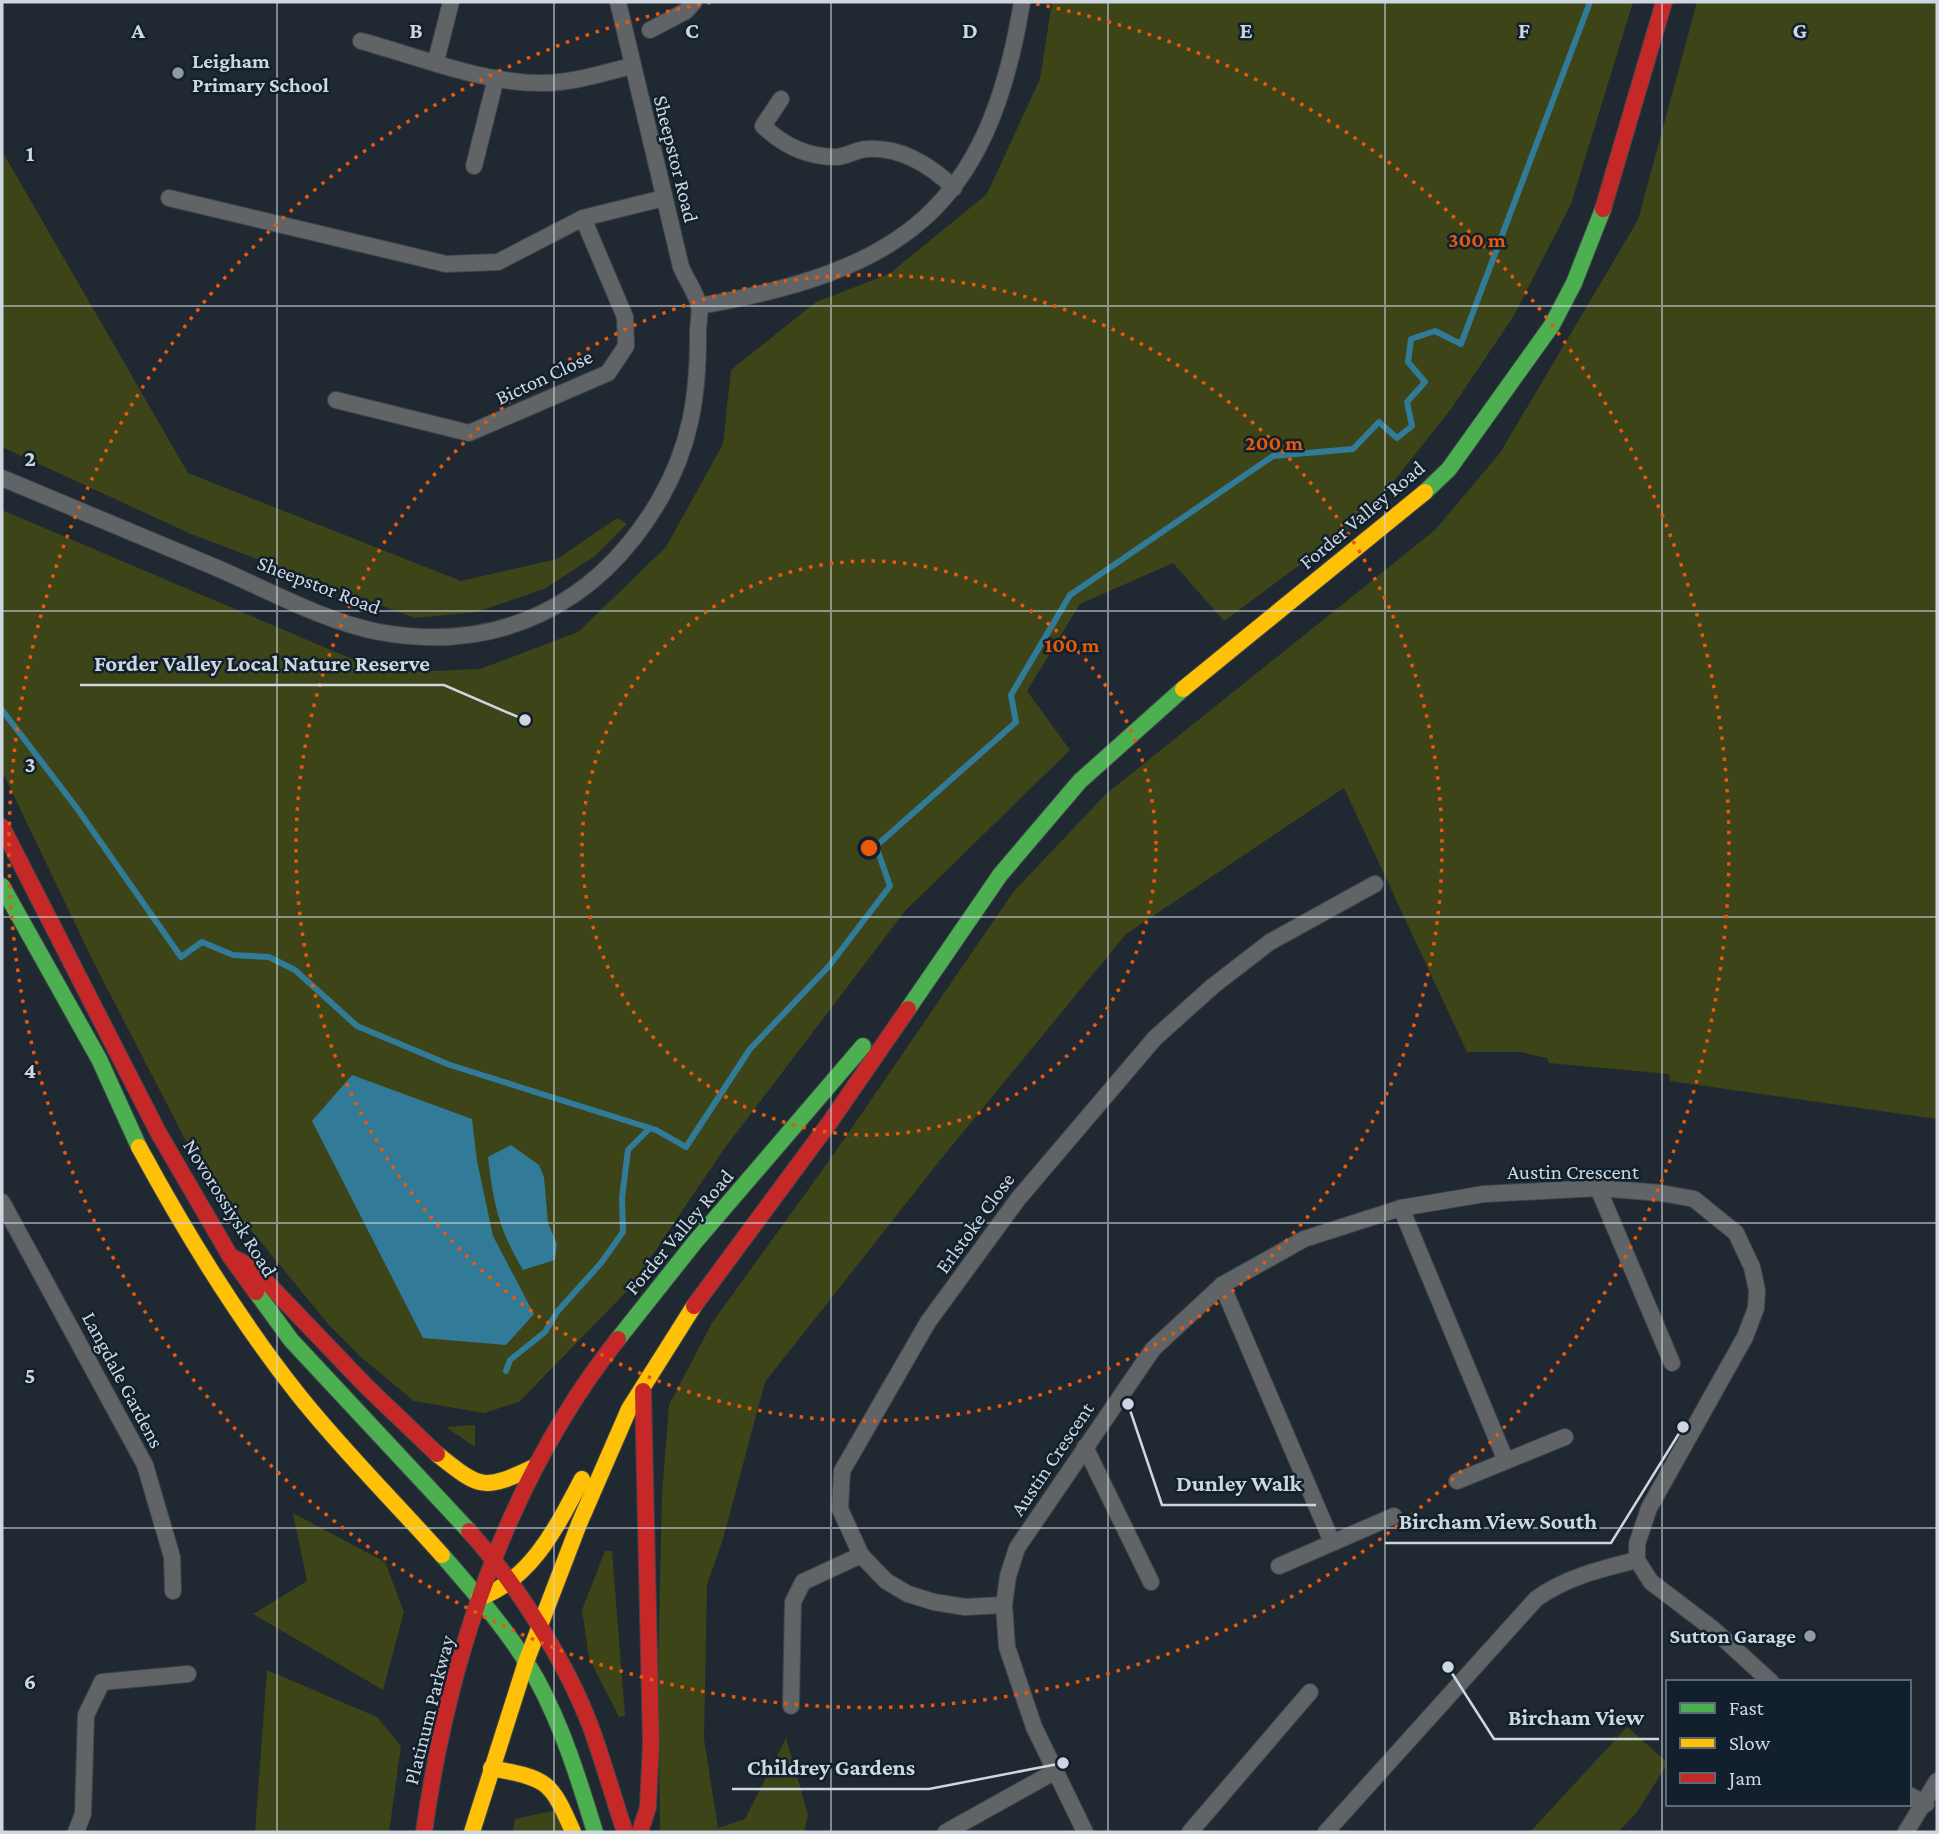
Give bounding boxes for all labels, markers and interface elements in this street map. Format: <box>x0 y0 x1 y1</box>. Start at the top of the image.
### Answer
text: A <box>130 17 145 43</box>
text: B <box>409 17 423 43</box>
text: C <box>685 17 699 43</box>
text: D <box>962 17 978 43</box>
text: E <box>1239 17 1253 43</box>
text: F <box>1518 17 1530 43</box>
text: G <box>1793 17 1808 43</box>
place label: Leigham Primary School <box>192 49 329 97</box>
marker: Leigham Primary School <box>170 65 186 81</box>
street label: Sheepstor Road <box>649 93 703 225</box>
text: 1 <box>26 140 35 166</box>
text: 300 m <box>1448 228 1506 252</box>
street label: Bicton Close <box>492 344 596 410</box>
text: 200 m <box>1245 431 1303 455</box>
text: 2 <box>24 445 36 471</box>
street label: Forder Valley Road <box>1294 456 1430 574</box>
street label: Sheepstor Road <box>254 550 384 620</box>
text: 100 m <box>1044 633 1100 657</box>
callout: Forder Valley Local Nature Reserve <box>80 641 444 685</box>
text: Forder Valley Local Nature Reserve <box>94 650 430 676</box>
text: 3 <box>24 751 36 777</box>
centre of rings <box>857 836 881 860</box>
text: 4 <box>24 1057 36 1083</box>
street label: Novorossiysk Road <box>178 1135 282 1281</box>
street label: Austin Crescent <box>1507 1160 1640 1184</box>
street label: Forder Valley Road <box>620 1164 738 1300</box>
street label: Erlstoke Close <box>930 1168 1020 1278</box>
street label: Langdale Gardens <box>77 1308 169 1452</box>
text: 5 <box>24 1362 36 1388</box>
street label: Austin Crescent <box>1005 1397 1099 1520</box>
callout: Dunley Walk <box>1162 1461 1316 1505</box>
text: Dunley Walk <box>1176 1470 1303 1496</box>
callout: Bircham View South <box>1385 1499 1611 1543</box>
text: Bircham View South <box>1399 1508 1597 1534</box>
place label: Sutton Garage <box>1669 1624 1796 1648</box>
marker: Sutton Garage <box>1802 1628 1818 1644</box>
street label: Platinum Parkway <box>399 1633 459 1787</box>
text: 6 <box>24 1668 36 1694</box>
legend <box>1666 1680 1911 1806</box>
callout: Bircham View <box>1494 1695 1659 1739</box>
text: Fast <box>1729 1696 1765 1720</box>
text: Bircham View <box>1508 1704 1645 1730</box>
text: Slow <box>1729 1731 1771 1755</box>
callout: Childrey Gardens <box>732 1745 929 1789</box>
text: Childrey Gardens <box>747 1754 915 1780</box>
text: Jam <box>1727 1766 1762 1790</box>

